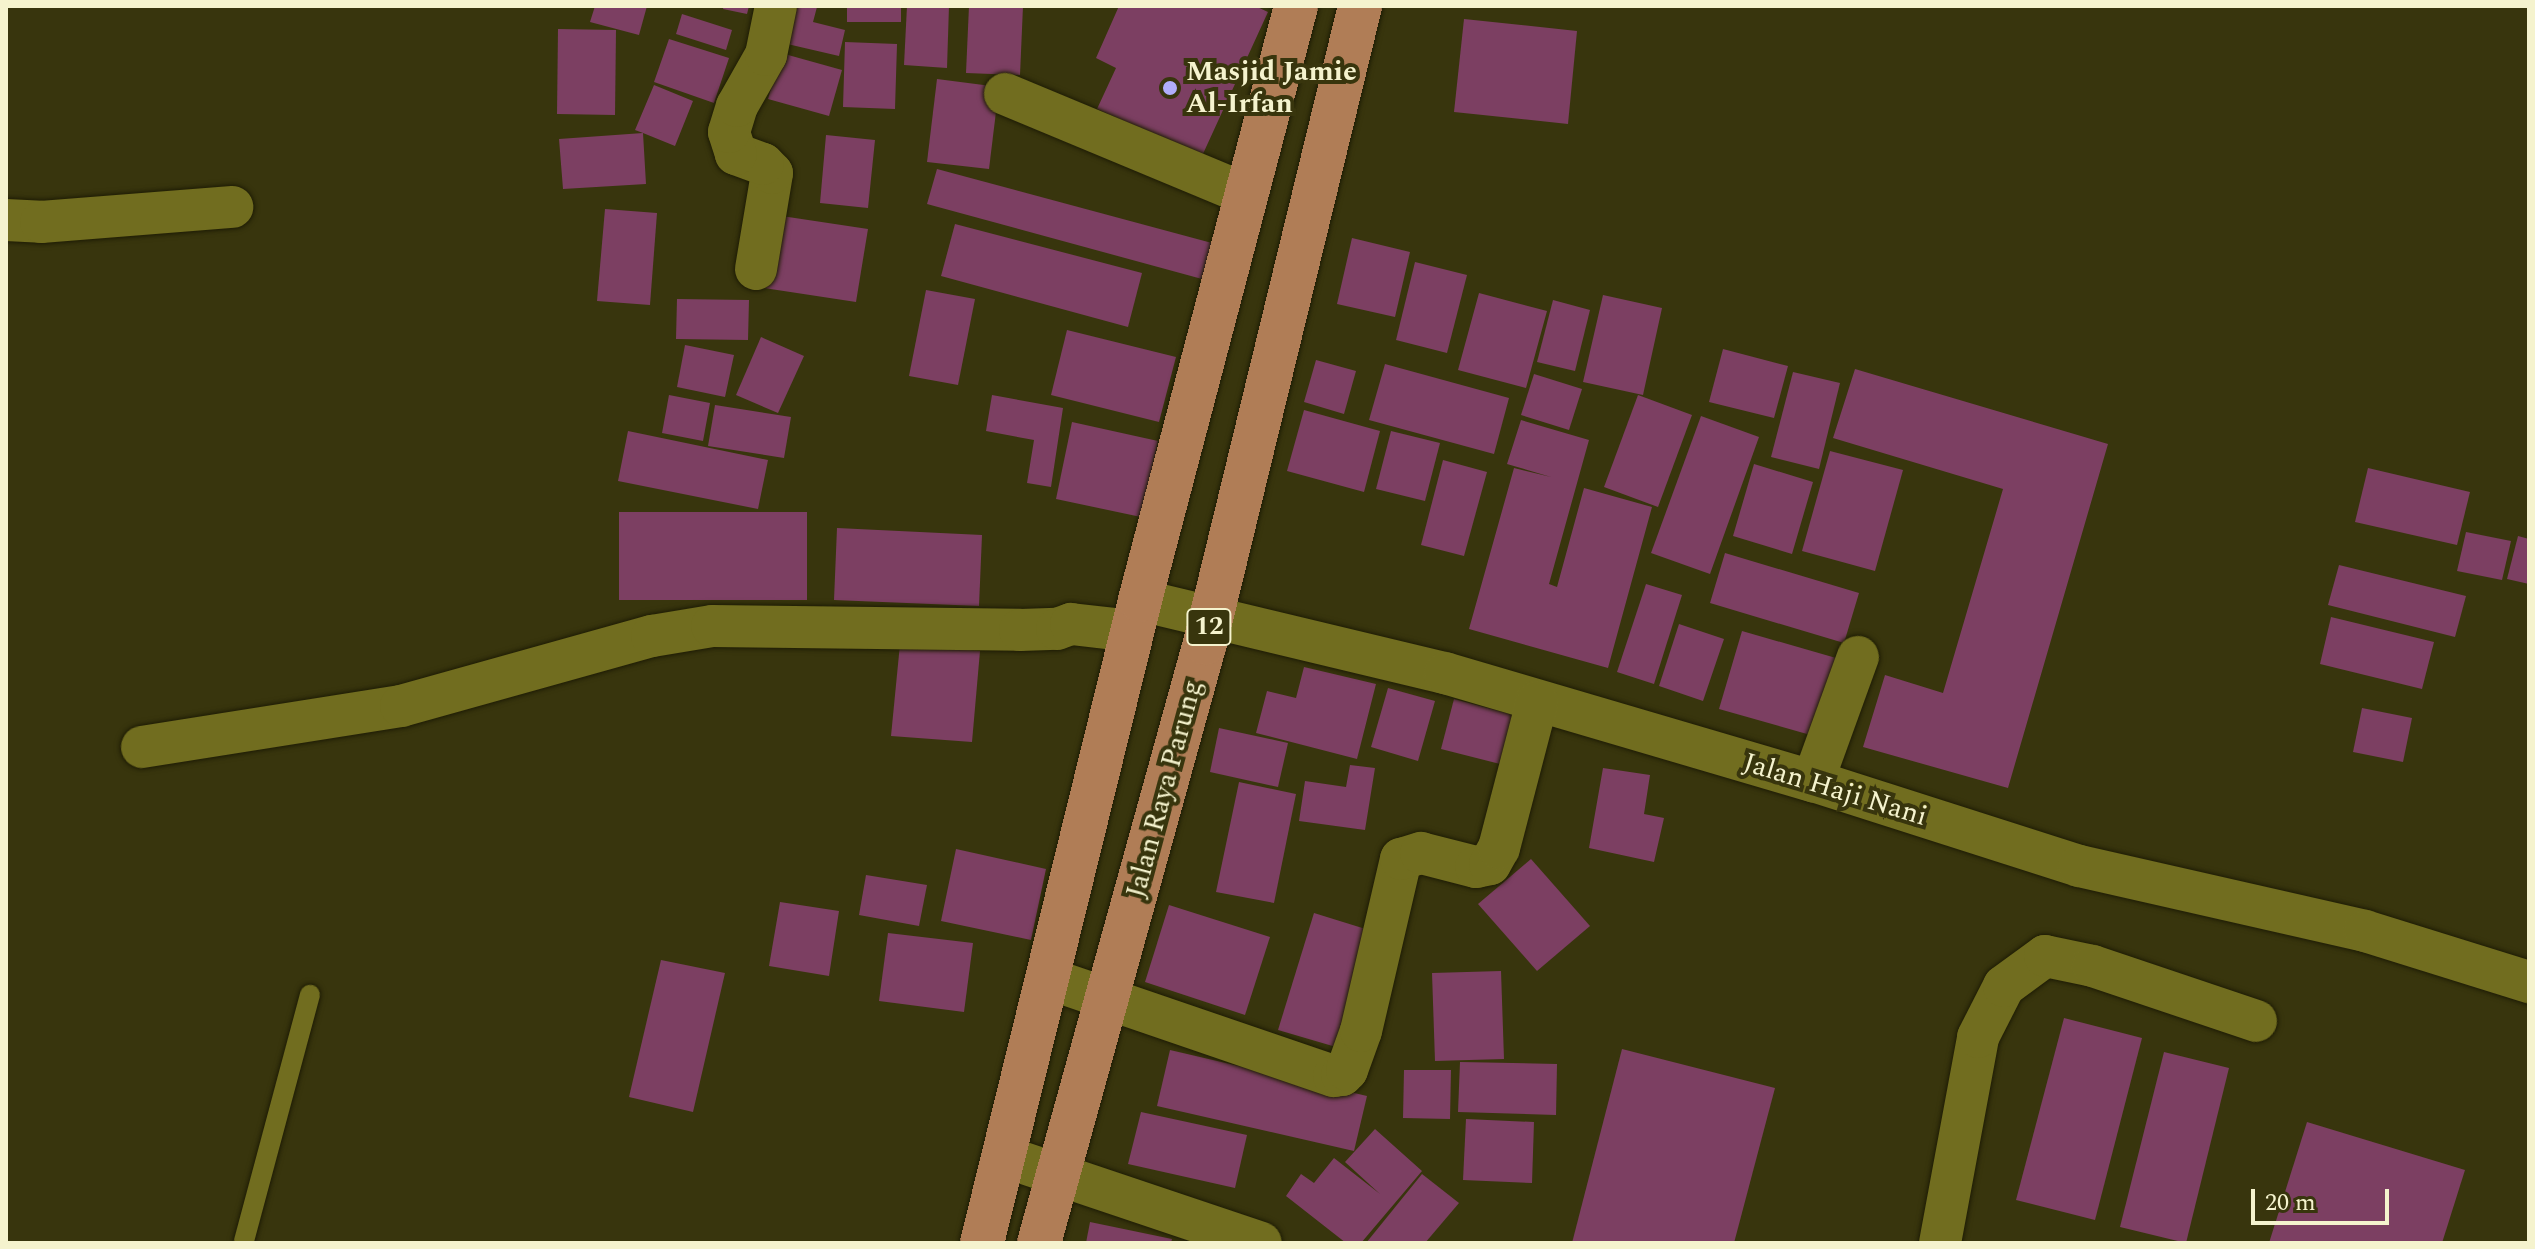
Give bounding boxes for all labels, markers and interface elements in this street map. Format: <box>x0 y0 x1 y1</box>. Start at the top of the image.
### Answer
place label: Masjid Jamie Al-Irfan <box>1186 55 1357 121</box>
marker: Masjid Jamie Al-Irfan <box>1161 79 1179 97</box>
road number: 12 <box>1185 605 1233 649</box>
street label: Jalan Raya Parung <box>1120 676 1210 902</box>
street label: Jalan Haji Nani <box>1739 746 1931 834</box>
scale bar <box>2255 1173 2393 1223</box>
text: 20 m <box>2265 1185 2316 1221</box>

